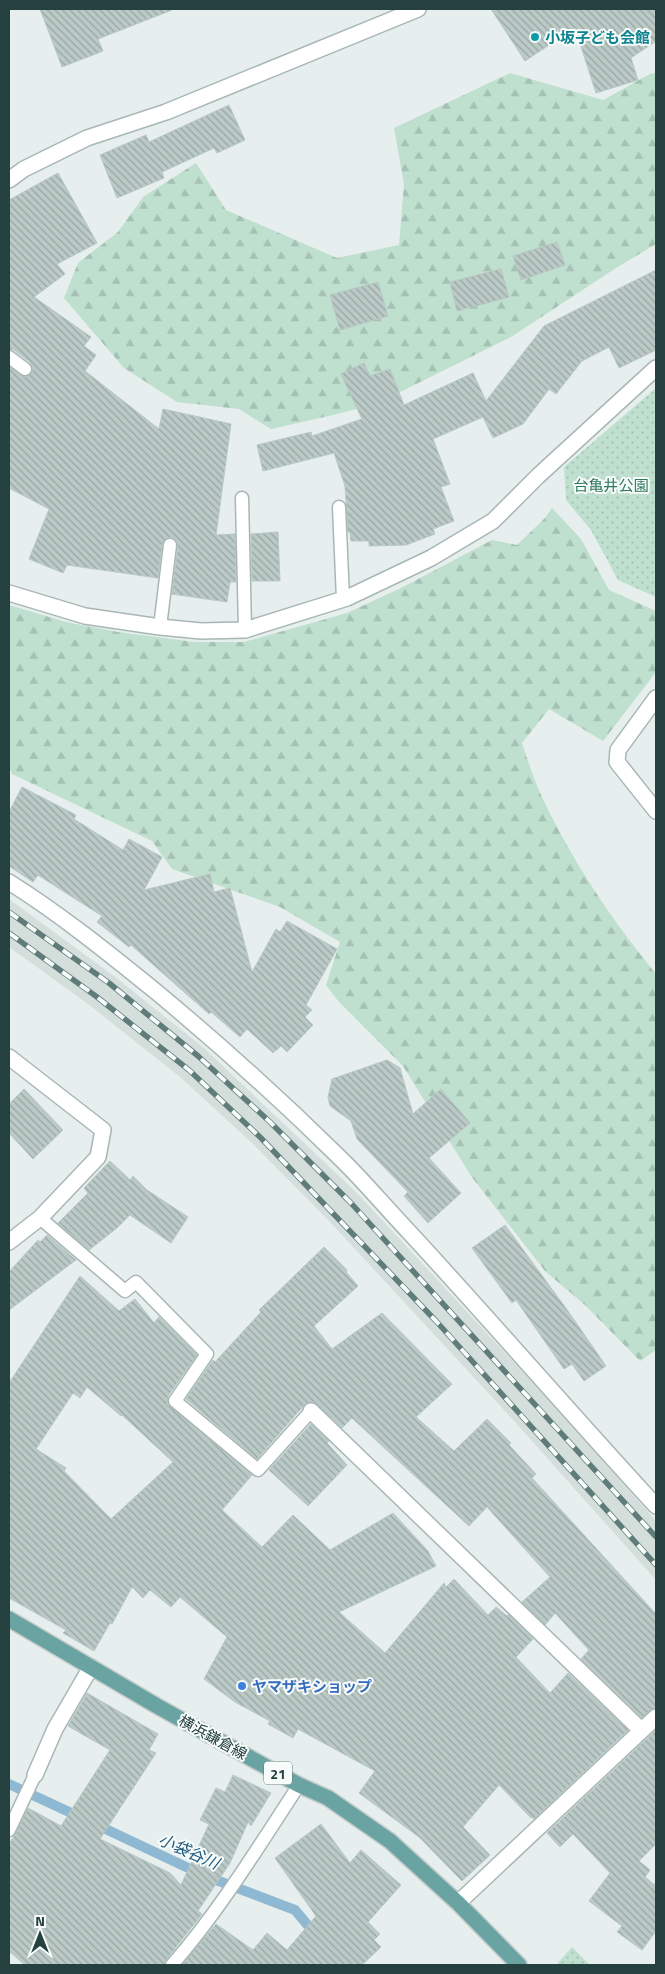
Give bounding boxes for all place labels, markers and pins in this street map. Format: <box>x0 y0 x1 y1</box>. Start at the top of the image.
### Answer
place label: 小坂子ども会館 <box>545 26 650 49</box>
marker: 小坂子ども会館 <box>529 31 541 43</box>
place label: ヤマザキショップ <box>252 1675 372 1698</box>
marker: ヤマザキショップ <box>236 1680 248 1692</box>

